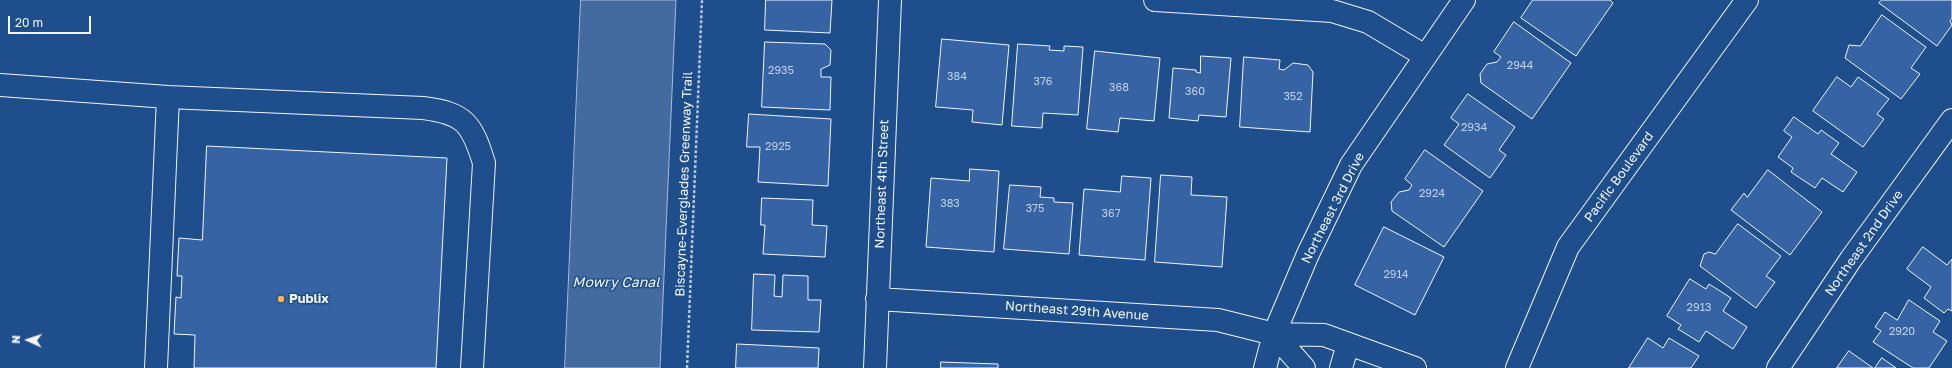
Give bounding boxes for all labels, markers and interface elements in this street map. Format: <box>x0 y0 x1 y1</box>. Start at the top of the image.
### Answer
scale bar <box>10 8 93 34</box>
text: 20 m <box>15 15 43 30</box>
house number: 2944 <box>1507 59 1533 73</box>
house number: 2935 <box>768 64 794 78</box>
house number: 384 <box>947 70 967 84</box>
street label: Biscayne-Everglades Greenway Trail <box>672 71 696 297</box>
house number: 376 <box>1034 75 1052 89</box>
house number: 368 <box>1109 81 1129 95</box>
house number: 360 <box>1185 85 1205 99</box>
house number: 352 <box>1283 90 1303 104</box>
street label: Northeast 4th Street <box>872 119 892 249</box>
house number: 2934 <box>1461 121 1487 135</box>
street label: Pacific Boulevard <box>1581 129 1657 225</box>
house number: 2925 <box>765 140 791 154</box>
street label: Northeast 3rd Drive <box>1298 150 1368 266</box>
house number: 2924 <box>1419 187 1445 201</box>
street label: Northeast 2nd Drive <box>1822 187 1906 299</box>
house number: 383 <box>940 197 960 211</box>
house number: 375 <box>1026 202 1044 216</box>
house number: 367 <box>1102 207 1120 221</box>
house number: 2914 <box>1383 268 1409 282</box>
water label: Mowry Canal <box>572 275 660 291</box>
place label: Publix <box>289 291 329 307</box>
marker: Publix <box>276 294 286 304</box>
street label: Northeast 29th Avenue <box>1005 298 1149 324</box>
house number: 2913 <box>1687 301 1711 315</box>
north arrow <box>8 320 48 360</box>
house number: 2920 <box>1889 325 1915 339</box>
text: N <box>9 335 22 344</box>

